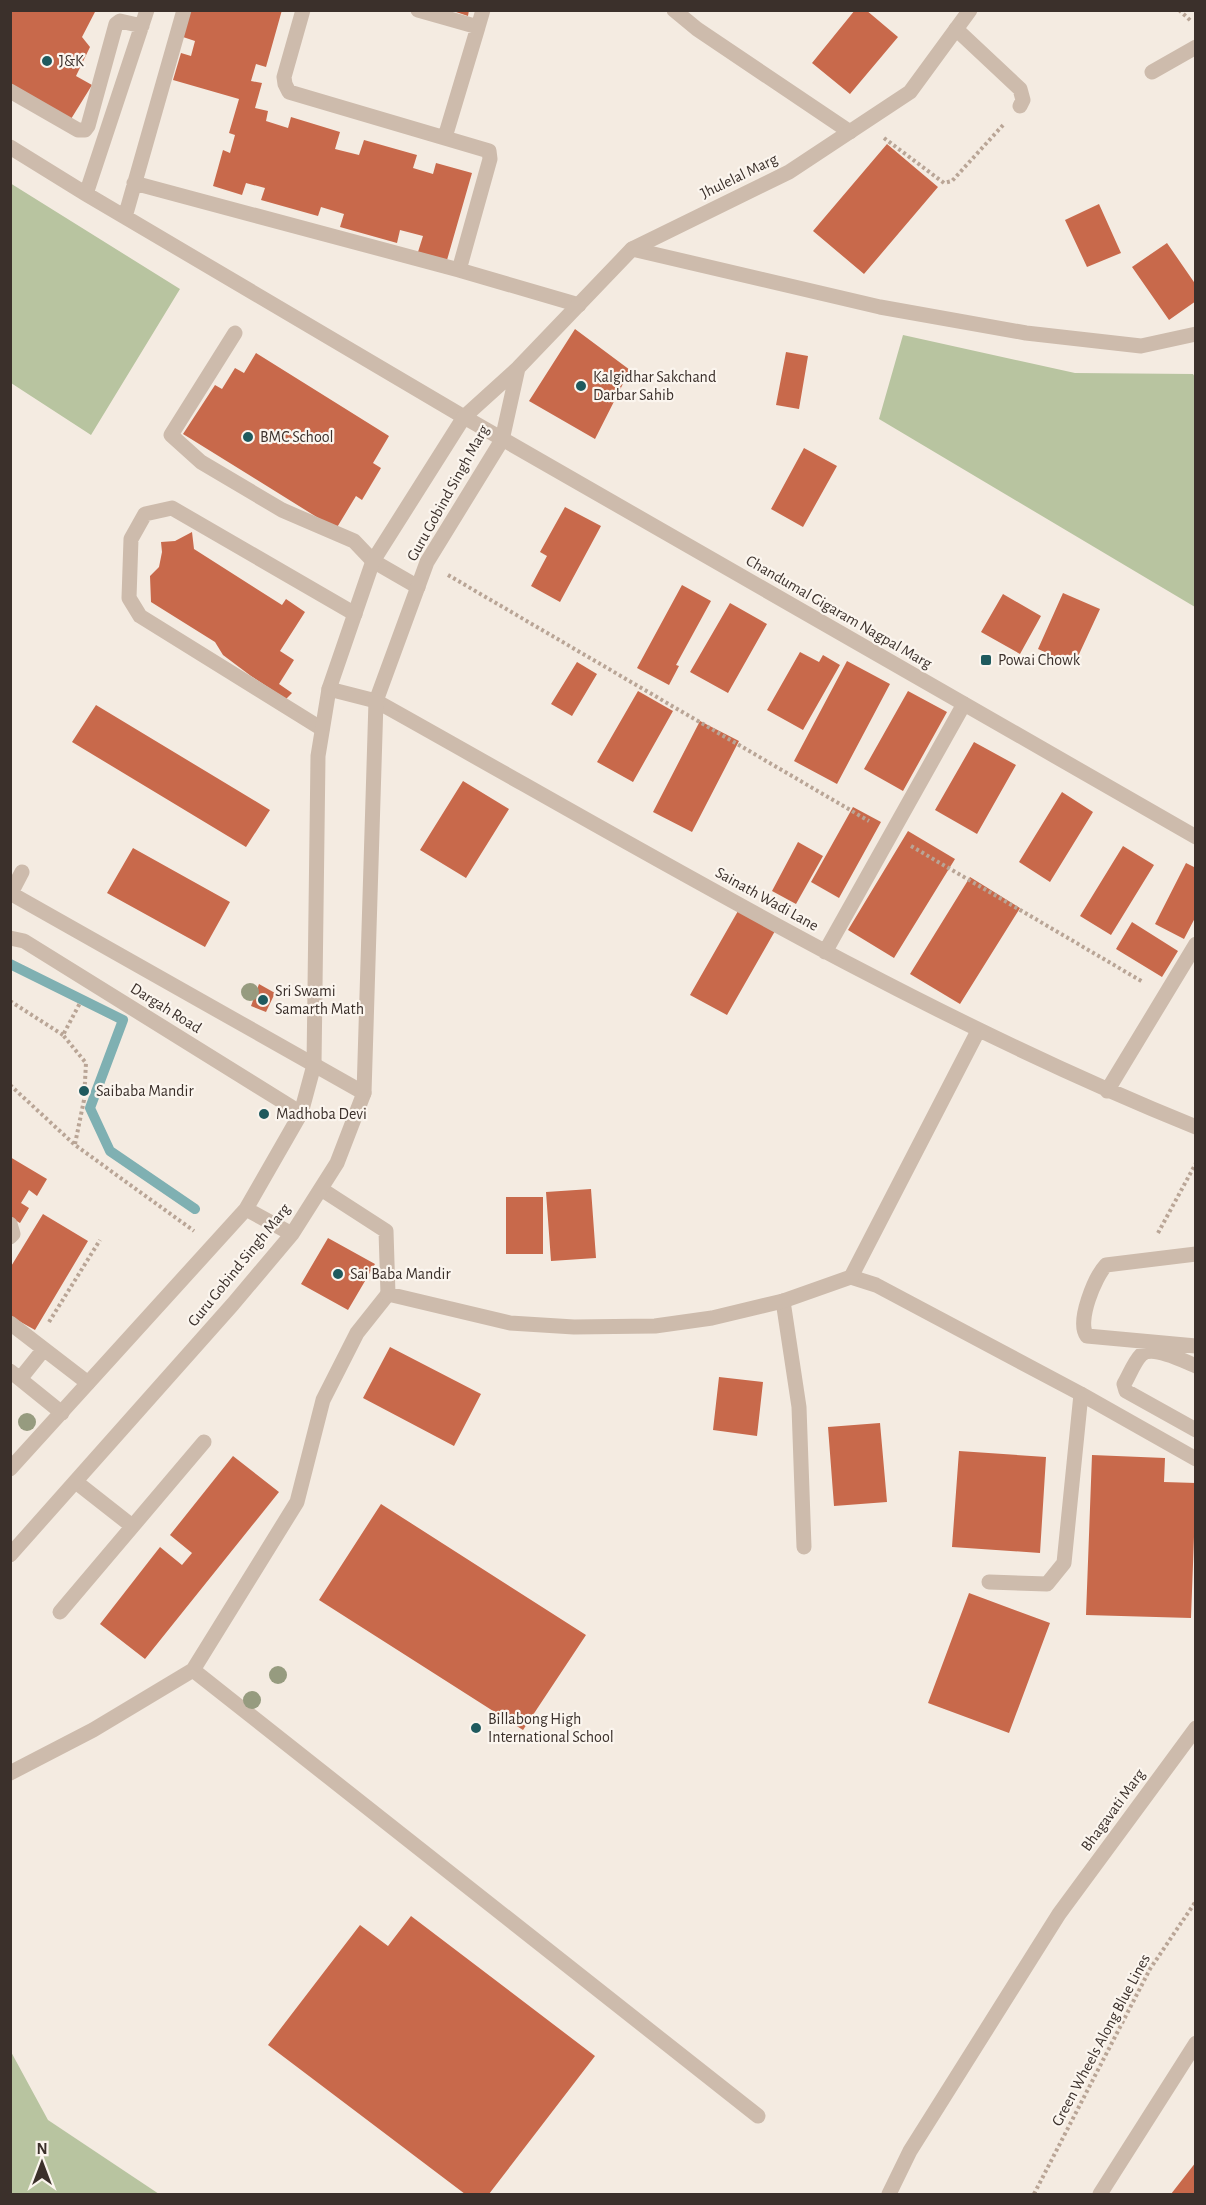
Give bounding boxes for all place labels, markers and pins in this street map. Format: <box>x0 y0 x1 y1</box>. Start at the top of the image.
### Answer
place label: J&K <box>59 53 84 69</box>
marker: J&K <box>40 54 54 68</box>
place label: Kalgidhar Sakchand Darbar Sahib <box>593 369 716 403</box>
marker: Kalgidhar Sakchand Darbar Sahib <box>574 379 588 393</box>
place label: BMC School <box>260 429 334 445</box>
marker: BMC School <box>241 430 255 444</box>
place label: Powai Chowk <box>998 652 1081 668</box>
marker: Powai Chowk <box>979 653 993 667</box>
place label: Sri Swami Samarth Math <box>275 983 364 1017</box>
marker: Sri Swami Samarth Math <box>256 993 270 1007</box>
place label: Saibaba Mandir <box>96 1083 194 1099</box>
marker: Saibaba Mandir <box>77 1084 91 1098</box>
place label: Madhoba Devi <box>276 1106 367 1122</box>
marker: Madhoba Devi <box>257 1107 271 1121</box>
place label: Sai Baba Mandir <box>350 1266 451 1282</box>
marker: Sai Baba Mandir <box>331 1267 345 1281</box>
place label: Billabong High International School <box>488 1711 614 1745</box>
marker: Billabong High International School <box>469 1721 483 1735</box>

